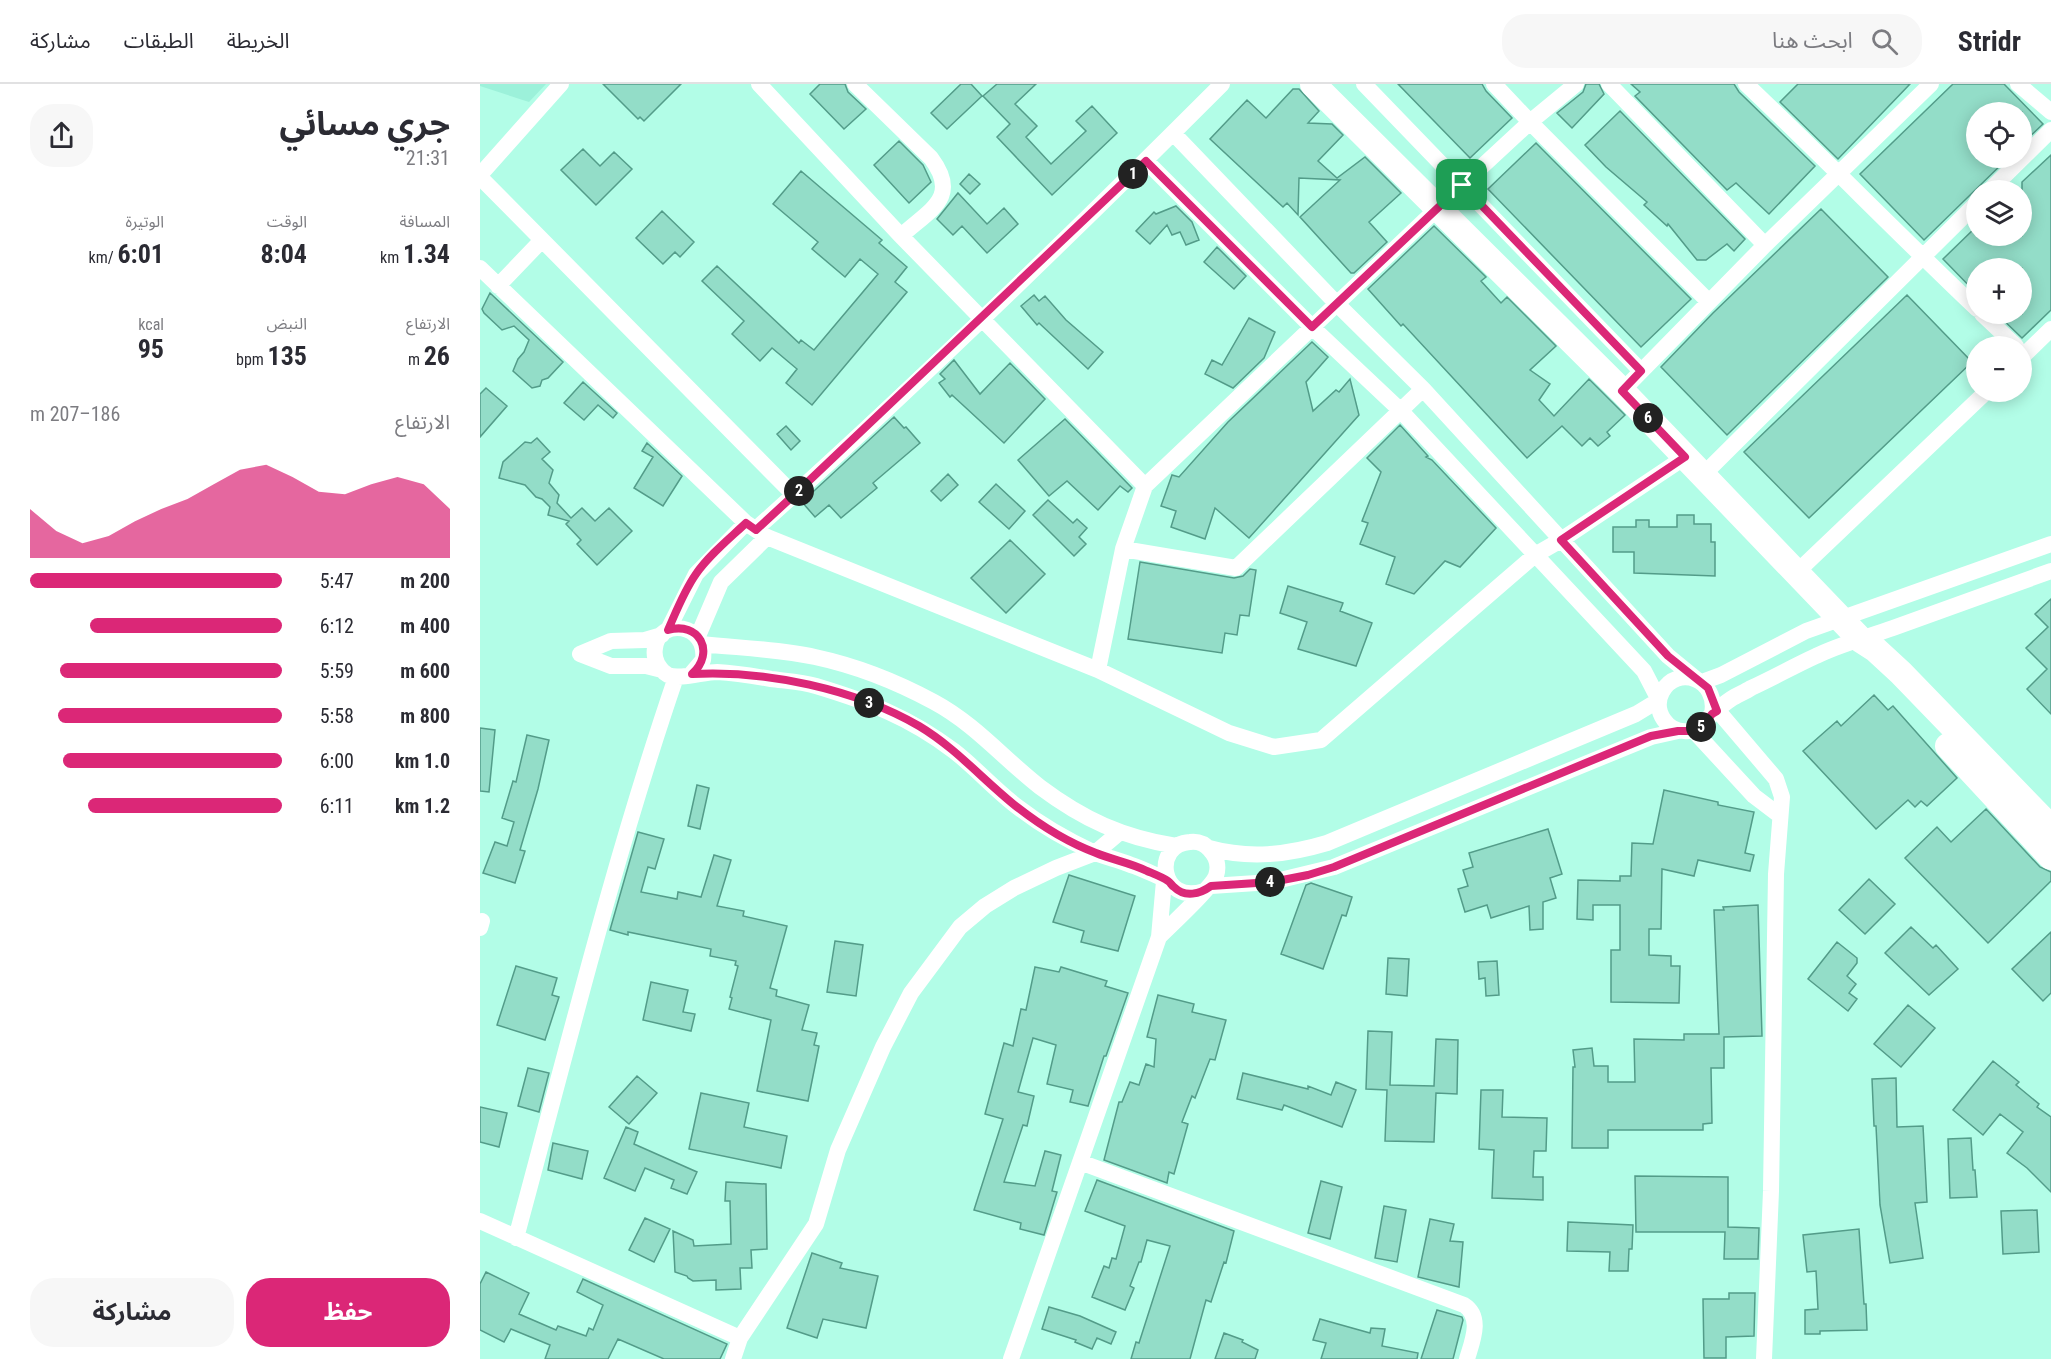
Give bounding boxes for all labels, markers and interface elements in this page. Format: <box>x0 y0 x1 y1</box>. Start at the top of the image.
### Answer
search box <box>1502 14 1922 68</box>
icon: search <box>1868 25 1901 58</box>
text: Stridr <box>1958 25 2021 58</box>
text: ابحث هنا <box>1772 28 1853 53</box>
text: مشاركة <box>30 29 91 53</box>
text: الطبقات <box>124 29 194 53</box>
text: الخريطة <box>227 29 290 53</box>
map controls <box>1966 102 2032 402</box>
button: locate <box>1966 102 2032 168</box>
button: share <box>30 104 93 167</box>
text: جري مسائي <box>280 104 450 143</box>
text: 21:31 <box>406 146 450 170</box>
pin: 1 <box>1118 159 1148 189</box>
pin <box>1436 159 1487 210</box>
text: 1 <box>1129 164 1137 183</box>
icon: arrive <box>1445 168 1478 201</box>
button: layers <box>1966 180 2032 246</box>
text: الوتيرة <box>126 212 164 231</box>
text: الوقت <box>267 212 307 231</box>
text: المسافة <box>400 212 450 231</box>
text: 6:01 <box>117 239 164 269</box>
text: 8:04 <box>260 239 307 269</box>
text: 1.34 <box>403 239 450 269</box>
text: /km <box>89 248 117 267</box>
text: km <box>380 248 403 267</box>
button: + <box>1966 258 2032 324</box>
text: النبض <box>266 314 307 333</box>
text: الارتفاع <box>406 314 450 333</box>
text: kcal <box>138 315 164 334</box>
text: 95 <box>138 334 164 364</box>
button: − <box>1966 336 2032 402</box>
text: 135 <box>268 341 307 371</box>
text: 26 <box>424 341 450 371</box>
text: bpm <box>236 350 268 369</box>
text: m <box>408 350 424 369</box>
text: 186–207 m <box>30 402 120 426</box>
pin: 6 <box>1633 403 1663 433</box>
text: 6 <box>1644 408 1652 427</box>
text: الارتفاع <box>395 410 450 434</box>
pin: 2 <box>784 476 814 506</box>
text: 2 <box>795 481 803 500</box>
text: 5:47 <box>320 569 354 593</box>
text: 200 m <box>400 569 450 593</box>
text: 6:12 <box>320 614 354 638</box>
text: 400 m <box>400 614 450 638</box>
text: 5:59 <box>320 659 354 683</box>
text: 600 m <box>400 659 450 683</box>
pin: 3 <box>854 688 884 718</box>
text: 3 <box>865 693 873 712</box>
text: 5:58 <box>320 704 354 728</box>
text: 800 m <box>400 704 450 728</box>
pin: 5 <box>1686 712 1716 742</box>
text: 5 <box>1697 717 1705 736</box>
text: 6:00 <box>320 749 354 773</box>
text: 1.0 km <box>395 749 450 773</box>
text: 6:11 <box>320 794 354 818</box>
text: 1.2 km <box>395 794 450 818</box>
pin: 4 <box>1255 867 1285 897</box>
text: 4 <box>1266 872 1274 891</box>
button: مشاركة <box>30 1278 234 1347</box>
button: حفظ <box>246 1278 450 1347</box>

